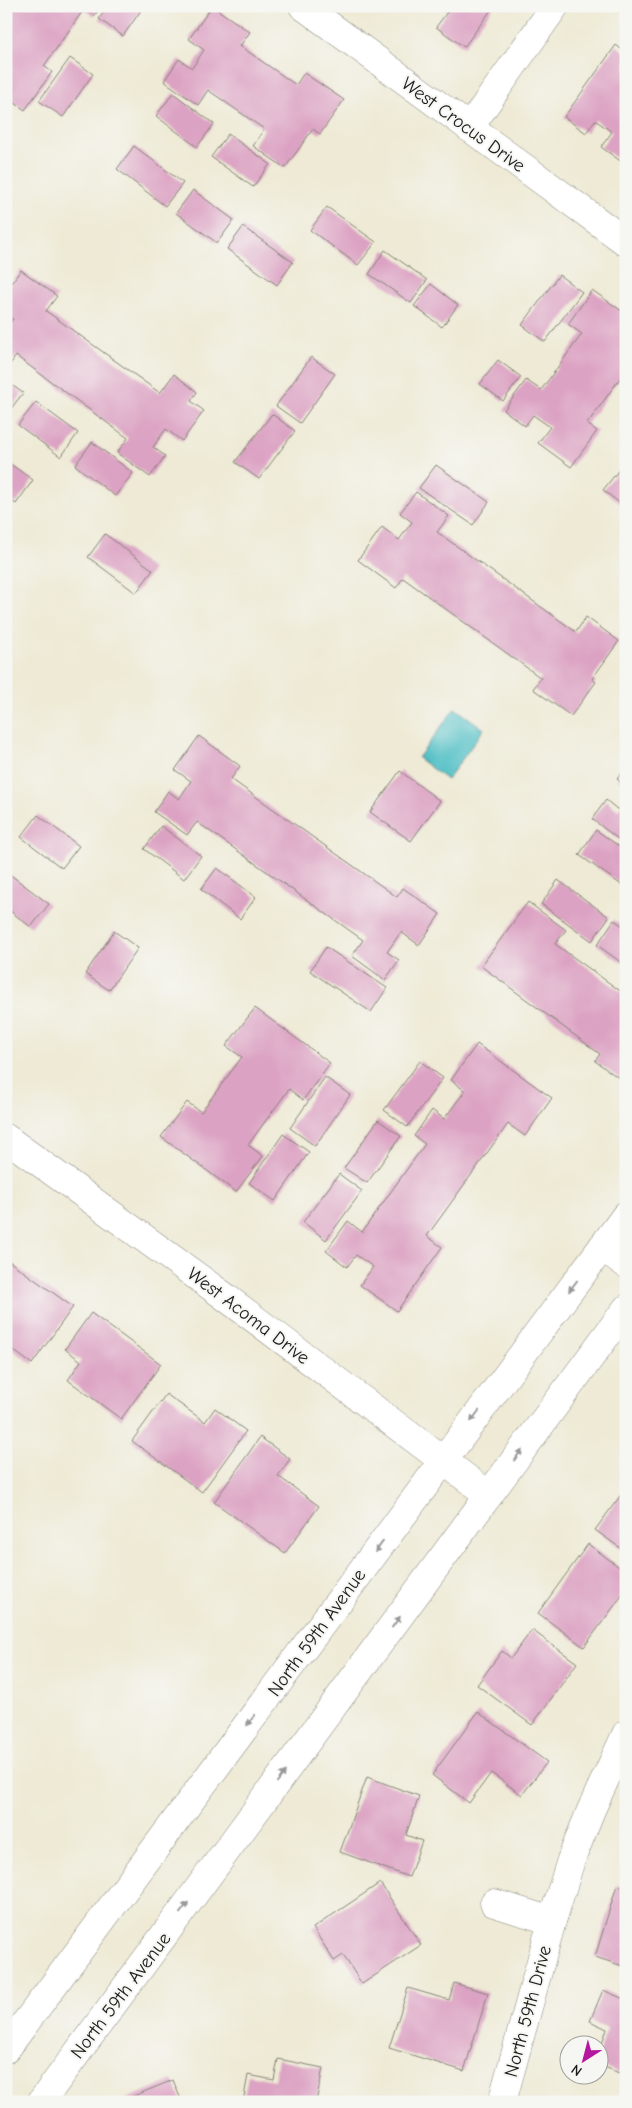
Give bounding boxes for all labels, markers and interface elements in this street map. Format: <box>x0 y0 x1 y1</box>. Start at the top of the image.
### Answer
street label: West Crocus Drive <box>397 73 529 177</box>
street label: West Acoma Drive <box>183 1263 314 1369</box>
one-way arrow <box>567 1279 578 1292</box>
one-way arrow <box>470 1409 481 1422</box>
one-way arrow <box>513 1448 523 1462</box>
one-way arrow <box>374 1540 384 1554</box>
street label: North 59th Avenue <box>263 1565 370 1701</box>
one-way arrow <box>391 1615 401 1629</box>
one-way arrow <box>246 1713 256 1727</box>
one-way arrow <box>276 1770 286 1784</box>
one-way arrow <box>179 1901 189 1915</box>
street label: North 59th Avenue <box>66 1928 175 2063</box>
street label: North 59th Drive <box>500 1943 556 2079</box>
north arrow <box>560 2036 610 2086</box>
text: N <box>568 2061 585 2080</box>

